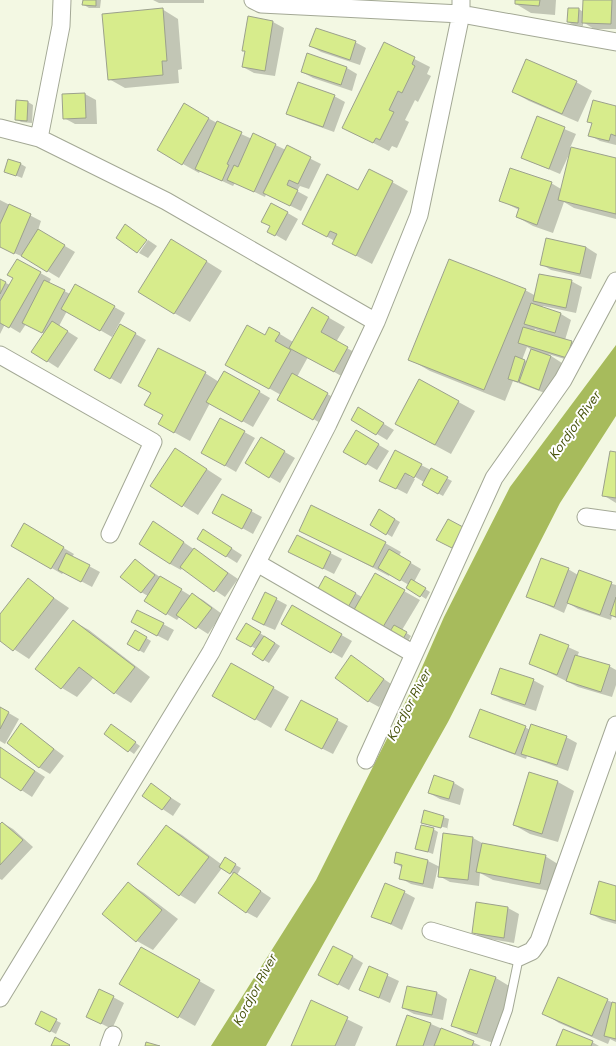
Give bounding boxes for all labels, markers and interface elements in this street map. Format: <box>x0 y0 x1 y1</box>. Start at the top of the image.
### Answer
water label: Kordjor River <box>545 386 605 462</box>
water label: Kordjor River <box>382 665 435 744</box>
water label: Kordjor River <box>228 950 281 1029</box>

